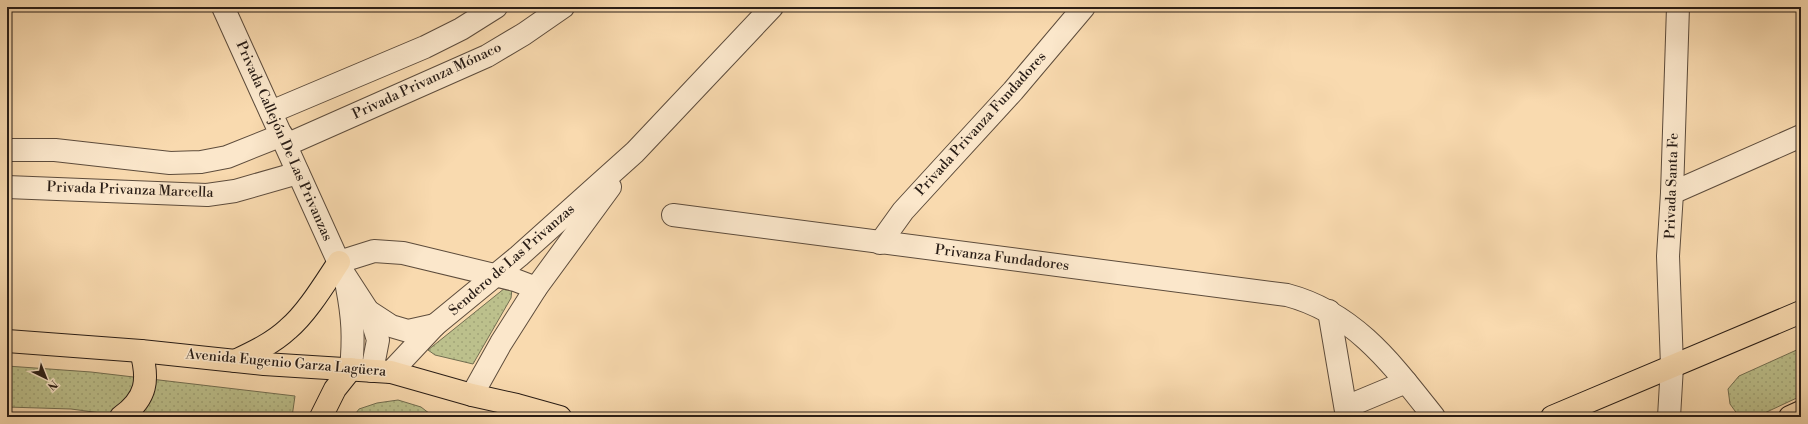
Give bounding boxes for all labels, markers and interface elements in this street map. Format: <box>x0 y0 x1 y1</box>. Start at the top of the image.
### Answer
street label: Privada Callejón De Las Privanzas <box>232 38 336 244</box>
street label: Privada Privanza Mónaco <box>350 38 505 124</box>
street label: Privada Privanza Fundadores <box>912 48 1050 200</box>
street label: Privada Santa Fe <box>1661 133 1683 239</box>
street label: Privada Privanza Marcella <box>46 178 215 202</box>
street label: Sendero de Las Privanzas <box>445 200 579 320</box>
street label: Privanza Fundadores <box>934 241 1070 275</box>
street label: Avenida Eugenio Garza Lagüera <box>184 345 388 381</box>
north arrow <box>26 358 66 398</box>
text: N <box>44 376 60 393</box>

